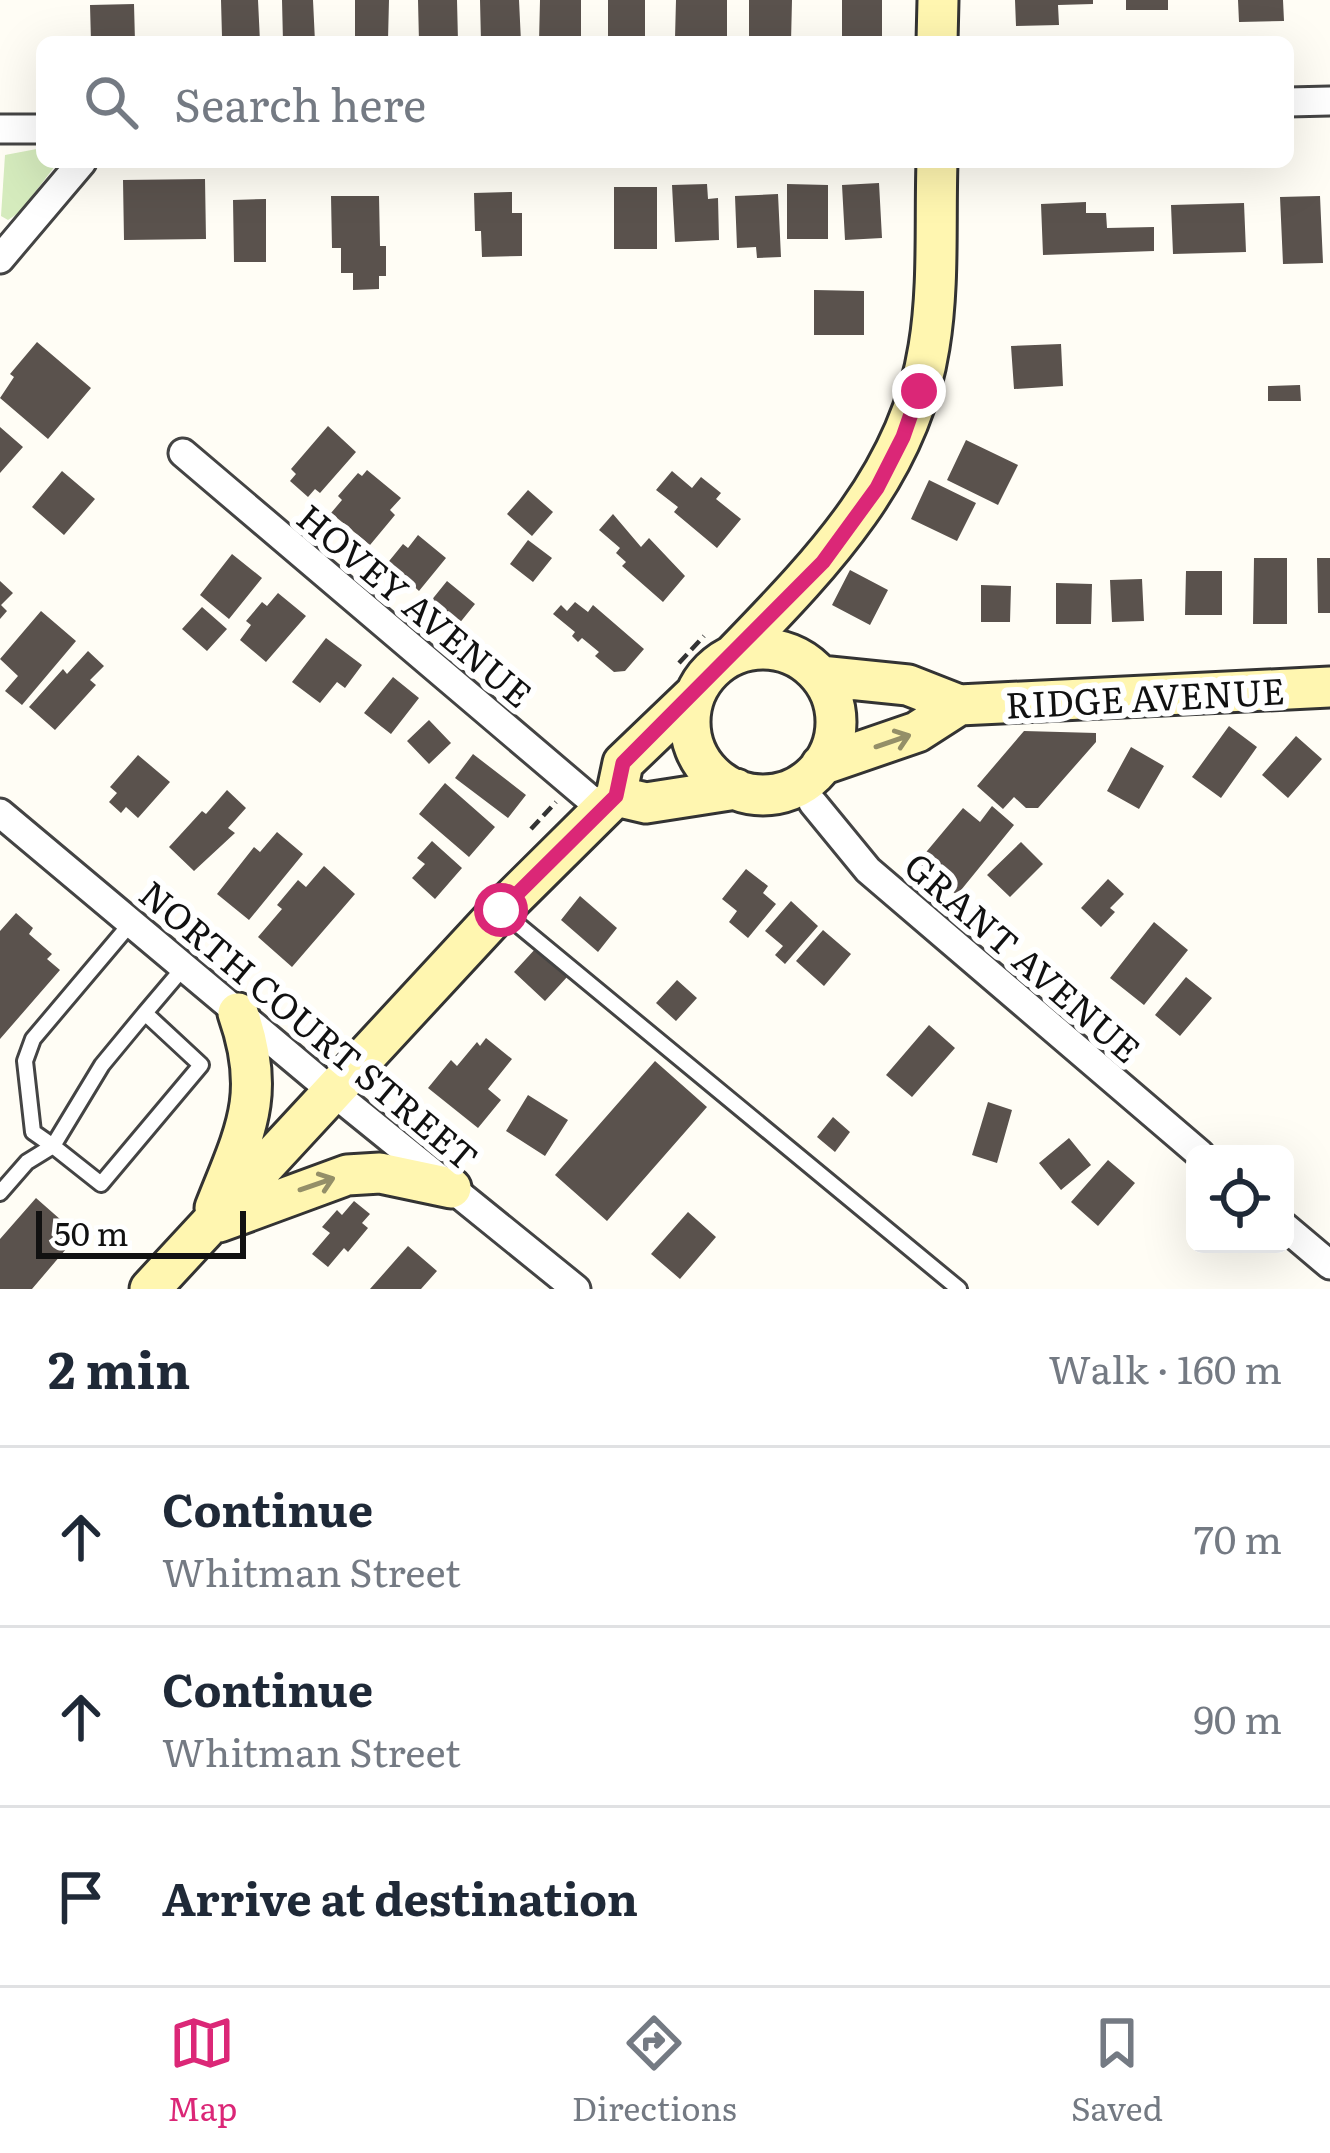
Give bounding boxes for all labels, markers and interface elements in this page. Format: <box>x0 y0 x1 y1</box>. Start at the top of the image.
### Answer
search box <box>36 36 1294 168</box>
icon: search <box>78 69 144 135</box>
text: Search here <box>174 69 426 136</box>
route end <box>892 364 946 418</box>
street label: HOVEY AVENUE <box>287 490 545 718</box>
street label: RIDGE AVENUE <box>1004 662 1286 730</box>
one-way arrow <box>873 728 911 750</box>
street label: GRANT AVENUE <box>894 838 1154 1074</box>
street label: NORTH COURT STREET <box>129 866 491 1182</box>
route start <box>474 883 528 937</box>
map controls <box>1186 1145 1294 1253</box>
button: locate <box>1186 1145 1294 1253</box>
one-way arrow <box>297 1172 335 1194</box>
scale bar <box>36 1205 246 1258</box>
text: 50 m <box>54 1207 128 1256</box>
text: 2 min <box>48 1329 191 1405</box>
text: Walk · 160 m <box>1049 1338 1282 1396</box>
text: Continue <box>162 1474 373 1541</box>
icon: ahead <box>48 1504 114 1570</box>
text: 70 m <box>1194 1508 1282 1566</box>
text: Whitman Street <box>162 1541 461 1599</box>
text: Continue <box>162 1654 373 1721</box>
icon: ahead <box>48 1684 114 1750</box>
text: 90 m <box>1193 1688 1282 1746</box>
text: Whitman Street <box>162 1721 461 1779</box>
text: Arrive at destination <box>162 1863 638 1930</box>
icon: arrive <box>48 1864 114 1930</box>
tab: Map <box>167 2010 237 2131</box>
tab: Directions <box>572 2010 737 2131</box>
tab: Saved <box>1071 2010 1163 2131</box>

